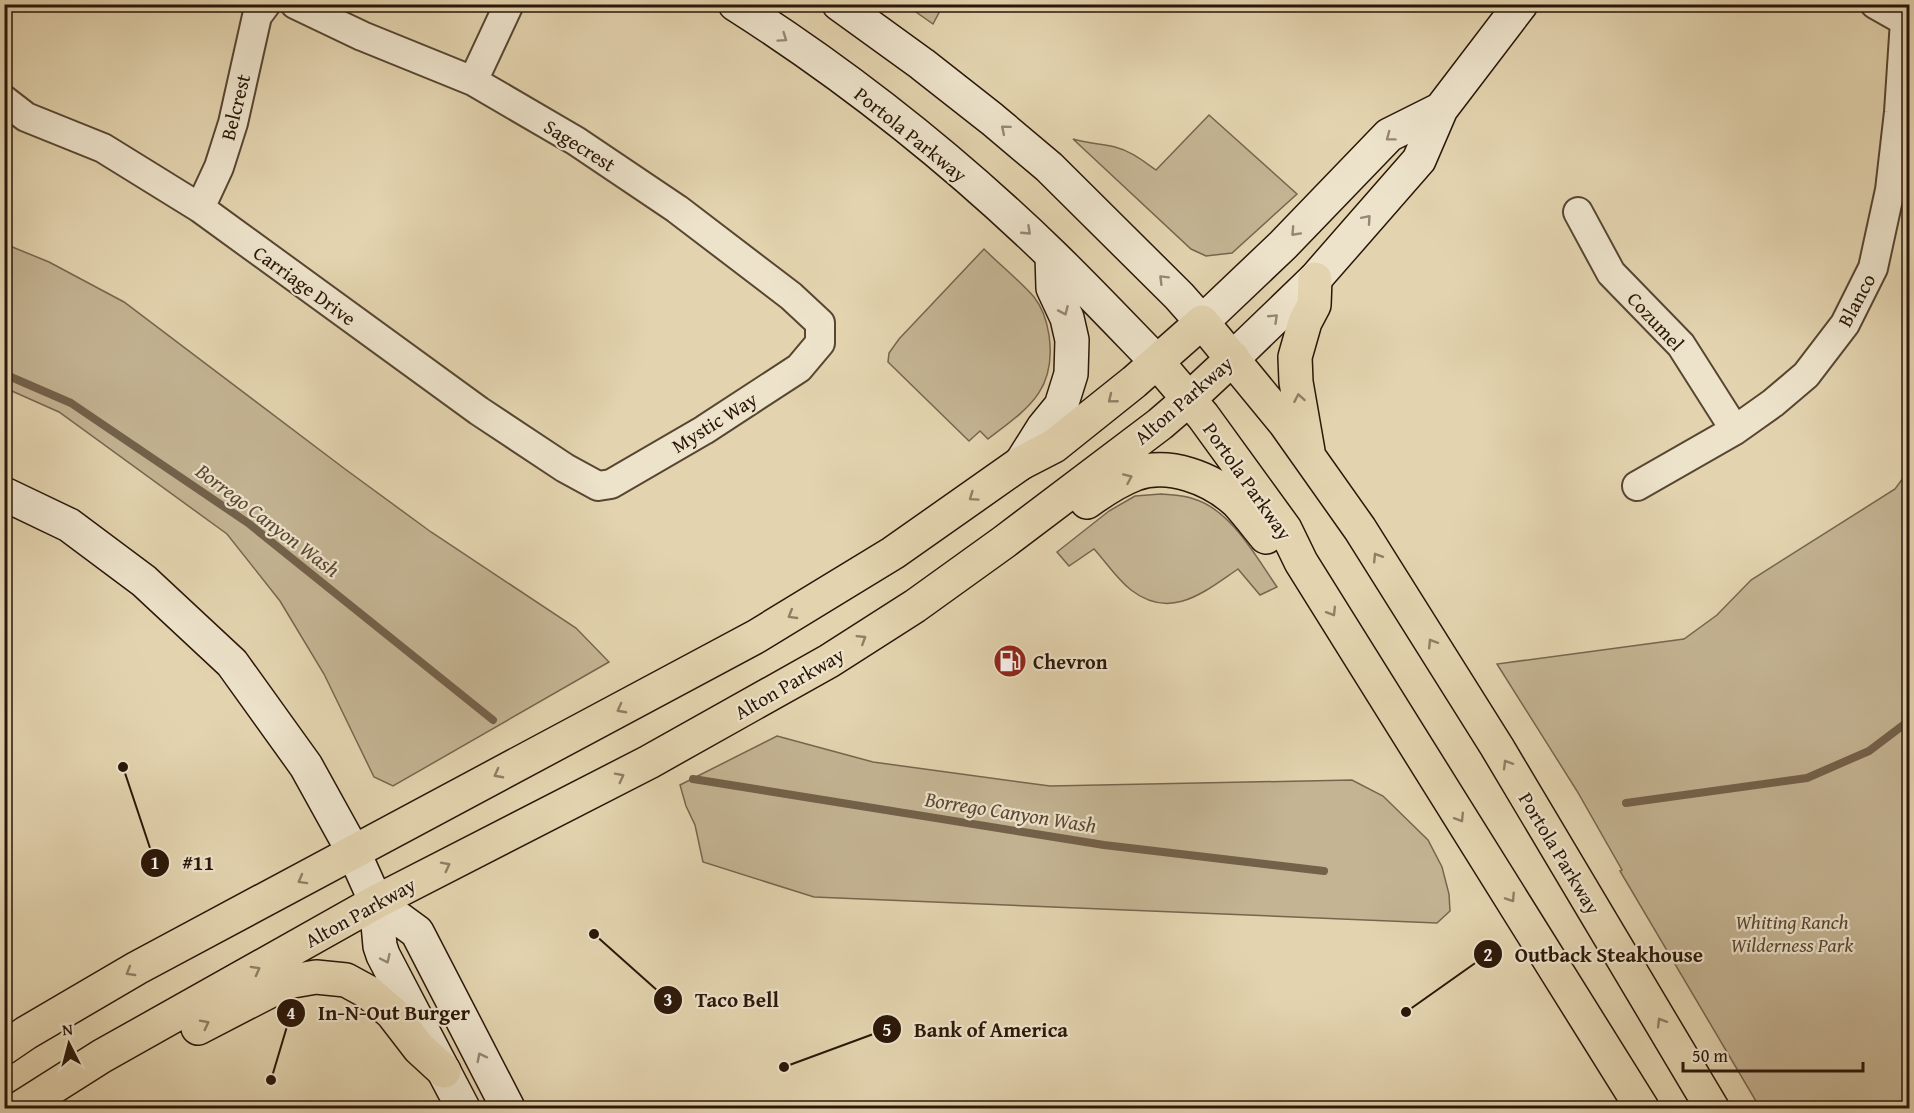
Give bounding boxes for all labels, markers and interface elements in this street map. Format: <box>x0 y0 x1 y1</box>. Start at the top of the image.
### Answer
one-way arrow <box>777 30 788 41</box>
street label: Belcrest <box>213 71 257 143</box>
street label: Portola Parkway <box>848 79 974 189</box>
street label: Sagecrest <box>539 112 621 178</box>
one-way arrow <box>1001 126 1012 137</box>
one-way arrow <box>1385 130 1396 141</box>
one-way arrow <box>1360 215 1371 226</box>
one-way arrow <box>1019 224 1030 235</box>
one-way arrow <box>1291 225 1302 236</box>
street label: Carriage Drive <box>248 238 362 332</box>
street label: Blanco <box>1830 268 1882 332</box>
one-way arrow <box>1159 276 1170 286</box>
street label: Cozumel <box>1621 285 1691 357</box>
one-way arrow <box>1057 305 1069 316</box>
one-way arrow <box>1267 315 1278 326</box>
street label: Alton Parkway <box>1127 349 1239 451</box>
street label: Mystic Way <box>666 384 762 460</box>
one-way arrow <box>1107 392 1118 403</box>
one-way arrow <box>1293 394 1306 404</box>
street label: Portola Parkway <box>1197 416 1299 546</box>
water label: Borrego Canyon Wash <box>189 455 347 585</box>
one-way arrow <box>1121 473 1132 485</box>
one-way arrow <box>968 489 979 500</box>
one-way arrow <box>1373 553 1385 563</box>
one-way arrow <box>1325 605 1336 616</box>
one-way arrow <box>788 607 798 619</box>
one-way arrow <box>856 636 867 647</box>
one-way arrow <box>1428 639 1440 649</box>
street label: Alton Parkway <box>729 640 849 726</box>
fuel station icon: Chevron <box>992 643 1028 679</box>
place label: Chevron <box>1033 647 1108 676</box>
one-way arrow <box>617 701 628 713</box>
one-way arrow <box>1503 760 1515 770</box>
one-way arrow <box>494 767 505 778</box>
one-way arrow <box>613 773 624 784</box>
water label: Borrego Canyon Wash <box>922 783 1099 841</box>
street label: Portola Parkway <box>1512 786 1608 920</box>
one-way arrow <box>1453 812 1465 822</box>
callout: #11 <box>140 843 227 882</box>
text: #11 <box>182 847 214 878</box>
text: 1 <box>150 849 160 876</box>
one-way arrow <box>440 862 451 873</box>
street label: Alton Parkway <box>299 870 421 954</box>
one-way arrow <box>298 873 308 884</box>
one-way arrow <box>1504 891 1515 902</box>
park label: Whiting Ranch Wilderness Park <box>1731 907 1854 959</box>
callout: Outback Steakhouse <box>1473 935 1716 974</box>
text: Outback Steakhouse <box>1515 939 1703 970</box>
text: 2 <box>1483 941 1493 968</box>
one-way arrow <box>378 953 390 964</box>
one-way arrow <box>126 965 136 976</box>
one-way arrow <box>250 966 260 978</box>
callout: Taco Bell <box>653 980 792 1019</box>
text: Taco Bell <box>695 984 780 1015</box>
text: 3 <box>663 986 673 1013</box>
callout: In-N-Out Burger <box>276 993 482 1032</box>
text: In-N-Out Burger <box>318 997 470 1028</box>
text: 4 <box>286 999 296 1026</box>
callout: Bank of America <box>872 1010 1080 1049</box>
north arrow <box>39 1014 99 1074</box>
text: Bank of America <box>914 1014 1068 1045</box>
text: 5 <box>882 1016 892 1043</box>
text: N <box>61 1017 74 1042</box>
one-way arrow <box>1656 1018 1668 1028</box>
one-way arrow <box>199 1020 210 1031</box>
scale bar <box>1683 1035 1863 1073</box>
text: 50 m <box>1692 1042 1728 1069</box>
one-way arrow <box>477 1052 488 1063</box>

